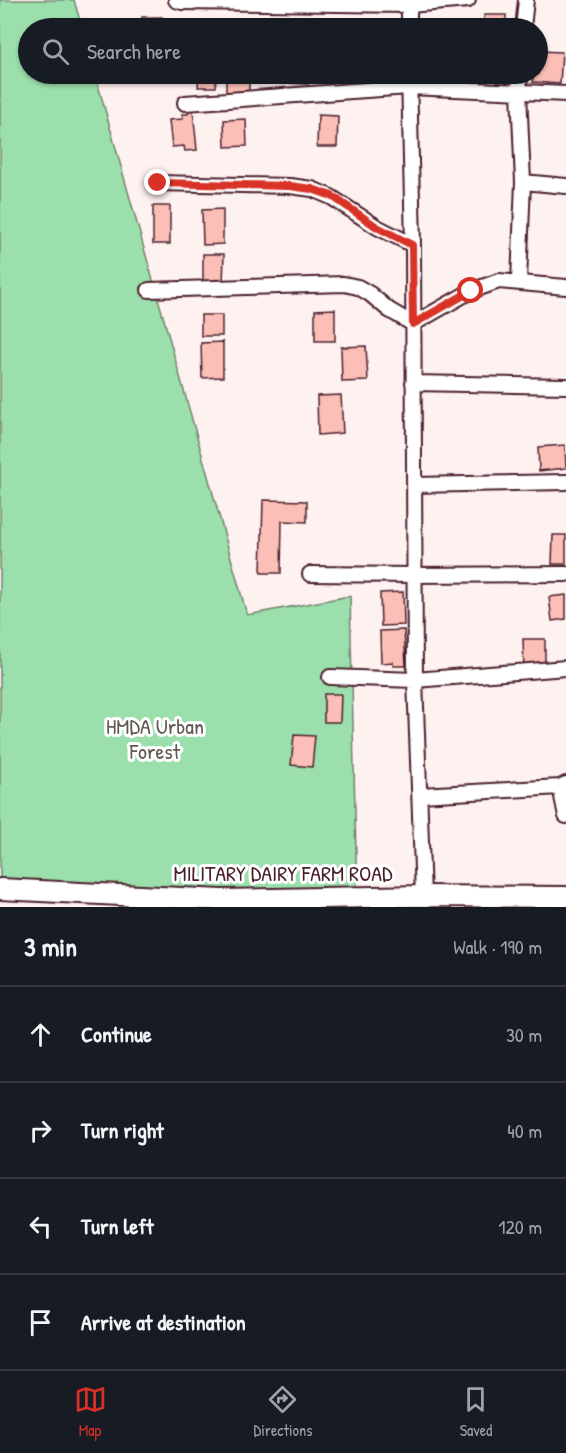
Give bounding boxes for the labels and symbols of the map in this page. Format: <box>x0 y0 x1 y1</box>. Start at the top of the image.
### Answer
route end <box>144 169 170 195</box>
route start <box>457 277 483 303</box>
park label: HMDA Urban Forest <box>106 711 204 766</box>
street label: MILITARY DAIRY FARM ROAD <box>173 858 393 888</box>

